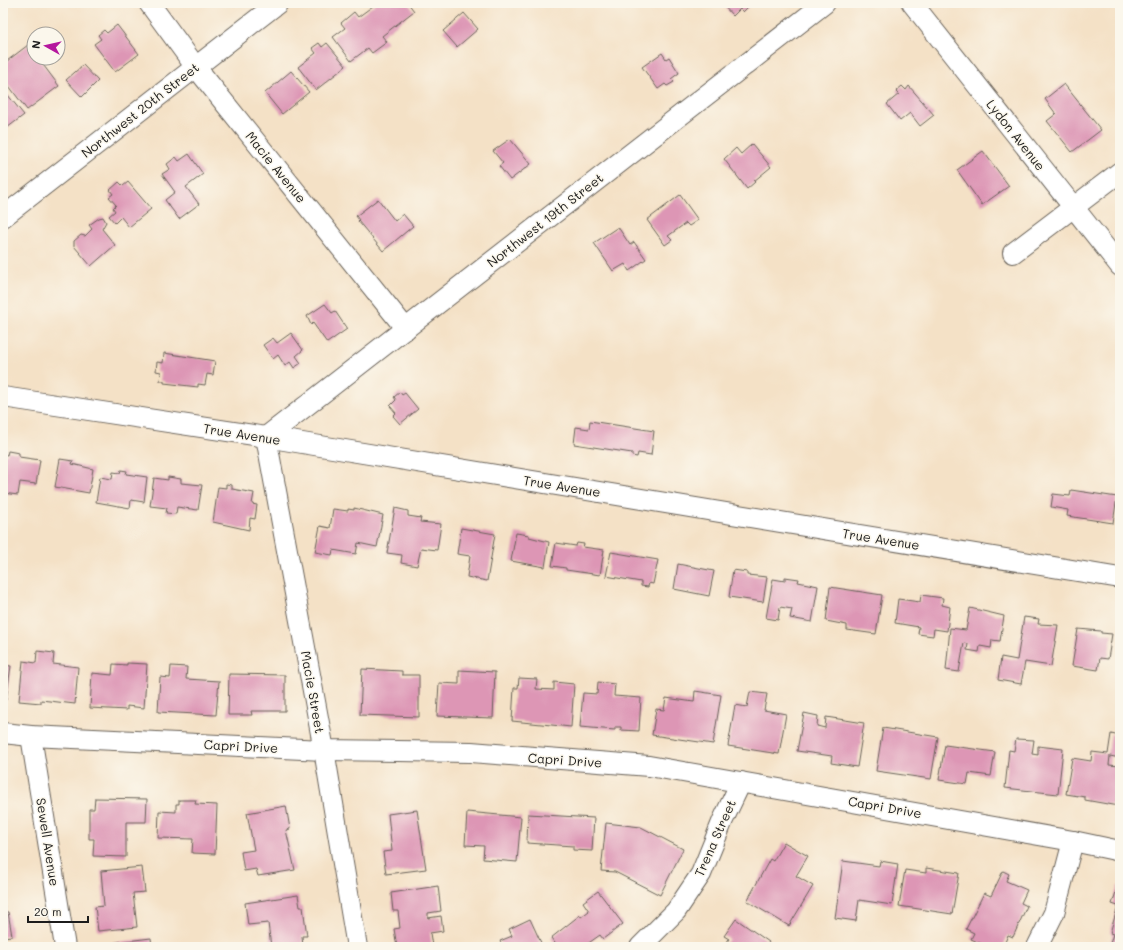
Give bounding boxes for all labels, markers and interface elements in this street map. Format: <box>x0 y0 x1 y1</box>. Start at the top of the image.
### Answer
north arrow <box>26 26 66 66</box>
text: N <box>28 39 44 50</box>
street label: Northwest 20th Street <box>77 58 202 161</box>
street label: Lydon Avenue <box>983 96 1050 174</box>
street label: Macie Avenue <box>242 127 310 206</box>
street label: Northwest 19th Street <box>483 169 607 270</box>
street label: True Avenue <box>202 419 282 448</box>
street label: True Avenue <box>522 471 602 500</box>
street label: True Avenue <box>841 524 921 553</box>
street label: Macie Street <box>298 649 329 735</box>
street label: Capri Drive <box>203 735 279 756</box>
street label: Capri Drive <box>527 748 603 771</box>
street label: Capri Drive <box>847 792 923 821</box>
street label: Trena Street <box>690 796 739 879</box>
street label: Sewell Avenue <box>33 797 64 887</box>
scale bar <box>28 898 88 924</box>
text: 20 m <box>34 903 62 919</box>

